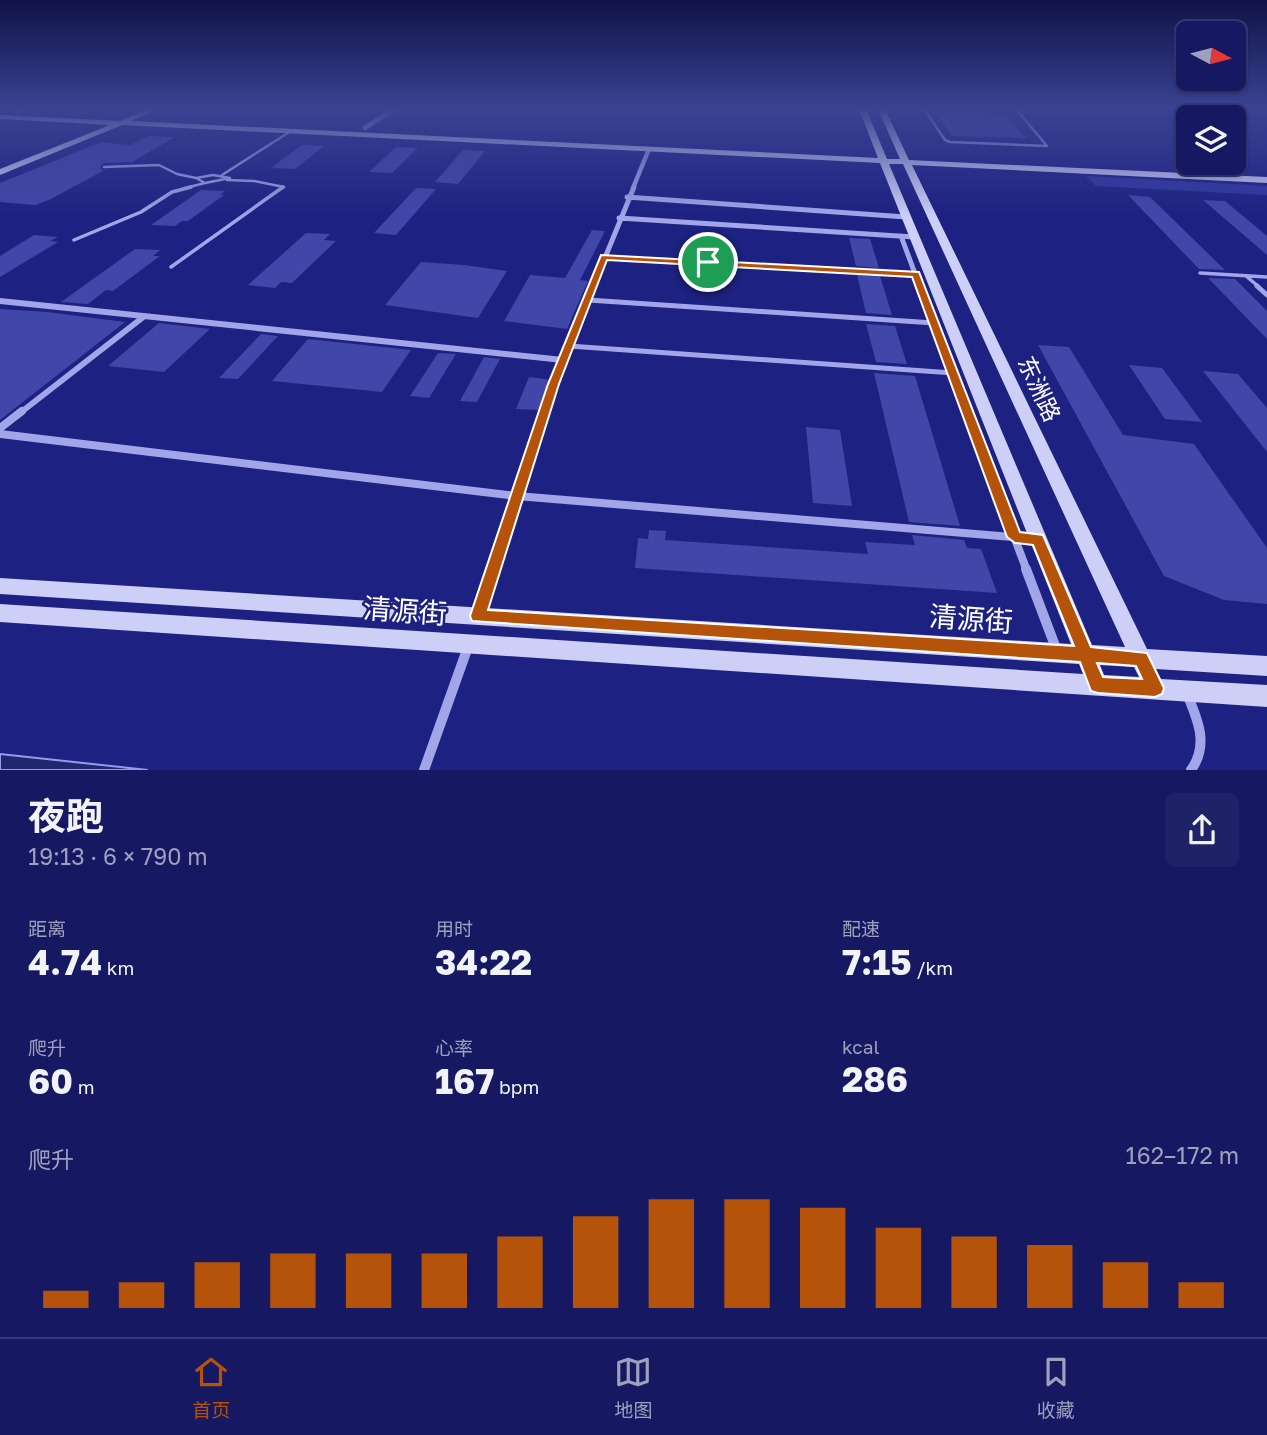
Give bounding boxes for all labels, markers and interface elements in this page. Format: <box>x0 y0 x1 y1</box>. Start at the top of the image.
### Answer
north arrow <box>1176 21 1246 91</box>
map controls <box>1176 21 1246 175</box>
button: layers <box>1176 105 1246 175</box>
pin <box>678 232 738 292</box>
icon: arrive <box>689 243 727 281</box>
street label: 东洲路 <box>1013 351 1067 426</box>
street label: 清源街 <box>362 591 448 630</box>
street label: 清源街 <box>928 599 1014 638</box>
text: 夜跑 <box>28 793 104 838</box>
button: share <box>1165 793 1239 867</box>
text: 19:13 · 6 × 790 m <box>28 842 208 870</box>
text: 距离 <box>28 917 66 940</box>
text: 用时 <box>435 917 473 940</box>
text: 配速 <box>842 917 880 940</box>
text: 4.74 <box>28 941 102 983</box>
text: 34:22 <box>435 941 532 983</box>
text: 7:15 <box>842 941 912 983</box>
text: km <box>102 956 134 979</box>
text: /km <box>912 956 953 979</box>
text: kcal <box>842 1035 880 1058</box>
text: 爬升 <box>28 1036 66 1059</box>
text: 心率 <box>435 1036 473 1059</box>
text: 286 <box>842 1058 908 1100</box>
text: 60 <box>28 1060 73 1102</box>
text: 167 <box>435 1060 494 1102</box>
text: m <box>73 1075 95 1098</box>
text: bpm <box>494 1075 539 1098</box>
text: 162–172 m <box>1126 1141 1239 1169</box>
text: 爬升 <box>28 1145 74 1173</box>
tab: 首页 <box>192 1353 230 1422</box>
tab: 地图 <box>614 1353 653 1422</box>
tab: 收藏 <box>1037 1353 1075 1422</box>

